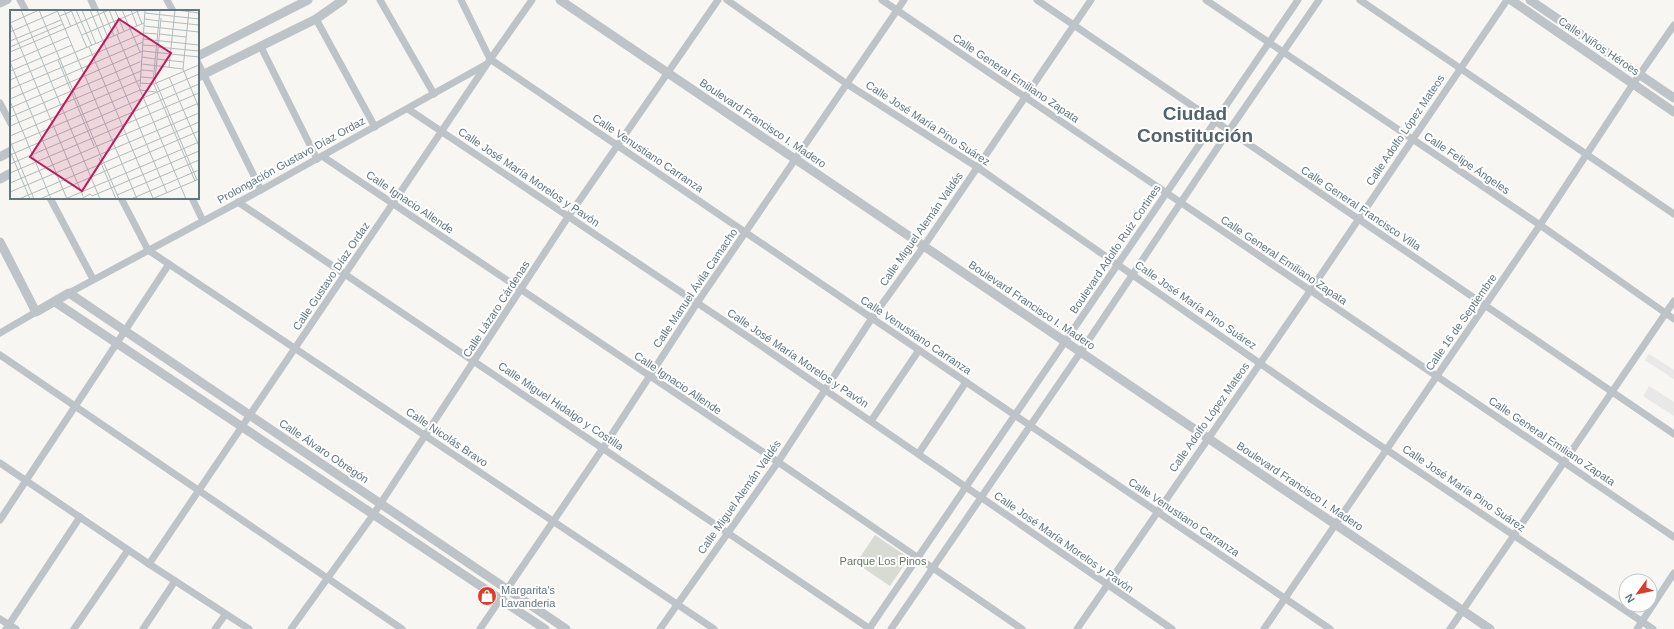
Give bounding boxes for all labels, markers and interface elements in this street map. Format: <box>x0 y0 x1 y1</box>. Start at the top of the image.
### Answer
inset map <box>10 10 199 199</box>
street label: Calle Niños Héroes <box>1556 15 1642 78</box>
street label: Calle General Emiliano Zapata <box>951 31 1082 125</box>
street label: Calle Adolfo López Mateos <box>1363 72 1447 188</box>
street label: Boulevard Francisco I. Madero <box>698 76 828 170</box>
street label: Calle José María Pino Suárez <box>864 78 992 168</box>
district label: Ciudad Constitución <box>1137 103 1253 146</box>
street label: Calle Venustiano Carranza <box>590 111 706 195</box>
street label: Prolongación Gustavo Díaz Ordaz <box>215 114 367 206</box>
street label: Calle José María Morelos y Pavón <box>456 125 602 229</box>
street label: Calle Felipe Ángeles <box>1422 130 1513 196</box>
street label: Calle General Francisco Villa <box>1299 163 1424 253</box>
street label: Calle Ignacio Allende <box>364 168 456 236</box>
street label: Calle Miguel Alemán Valdés <box>877 169 965 288</box>
street label: Boulevard Adolfo Ruíz Cortines <box>1067 182 1163 316</box>
street label: Calle General Emiliano Zapata <box>1219 213 1350 307</box>
street label: Calle Gustavo Díaz Ordaz <box>290 220 372 332</box>
street label: Calle Manuel Ávila Camacho <box>651 226 739 350</box>
street label: Calle Lázaro Cárdenas <box>460 258 532 359</box>
street label: Boulevard Francisco I. Madero <box>967 258 1097 352</box>
street label: Calle José María Pino Suárez <box>1133 258 1259 352</box>
street label: Calle 16 de Septiembre <box>1423 271 1499 373</box>
street label: Calle Venustiano Carranza <box>858 293 974 377</box>
street label: Calle José María Morelos y Pavón <box>725 306 871 410</box>
street label: Calle Ignacio Allende <box>632 349 724 417</box>
street label: Calle Miguel Hidalgo y Costilla <box>496 359 627 453</box>
street label: Calle Adolfo López Mateos <box>1167 360 1252 474</box>
street label: Calle General Emiliano Zapata <box>1487 394 1618 488</box>
street label: Calle Nicolás Bravo <box>404 405 490 469</box>
street label: Calle Álvaro Obregón <box>277 417 371 485</box>
street label: Calle Miguel Alemán Valdés <box>695 437 783 556</box>
street label: Boulevard Francisco I. Madero <box>1235 439 1365 533</box>
street label: Calle José María Pino Suárez <box>1400 442 1528 534</box>
street label: Calle Venustiano Carranza <box>1126 475 1242 559</box>
street label: Calle José María Morelos y Pavón <box>992 489 1136 595</box>
park label: Parque Los Pinos <box>840 555 927 567</box>
north arrow <box>1618 573 1658 613</box>
place label: Margarita's Lavanderia <box>501 584 556 609</box>
shop icon: Margarita's Lavanderia <box>476 585 498 607</box>
text: N <box>1622 592 1637 605</box>

